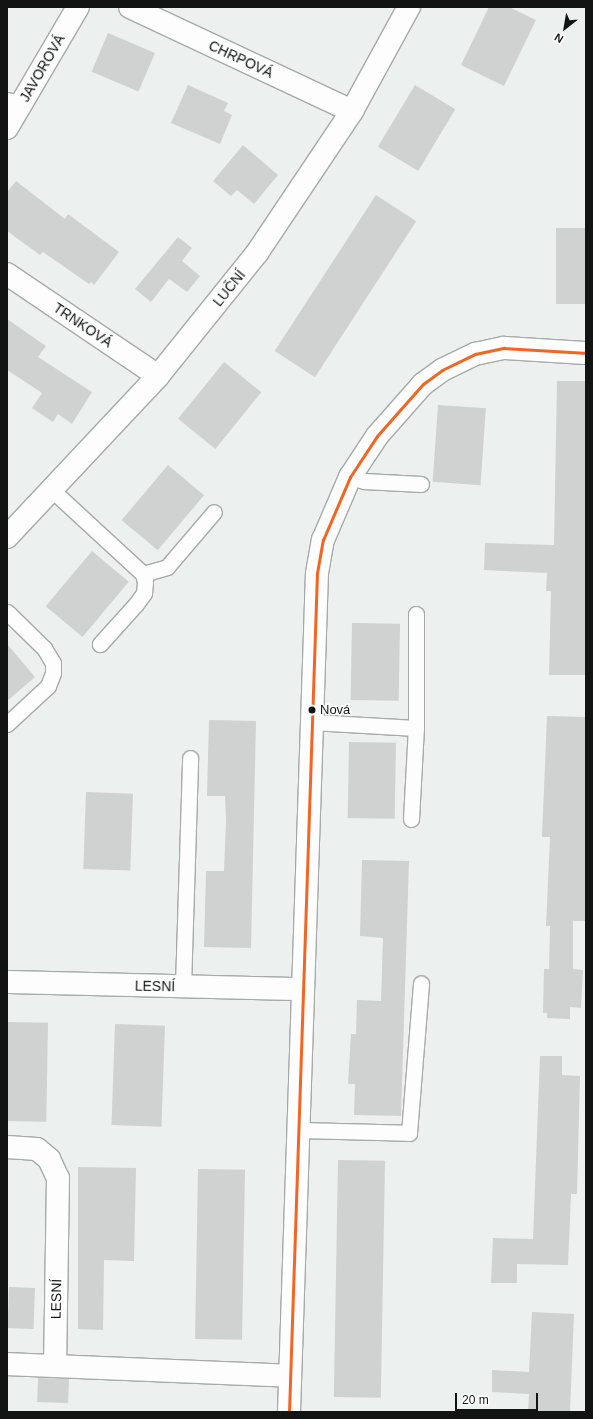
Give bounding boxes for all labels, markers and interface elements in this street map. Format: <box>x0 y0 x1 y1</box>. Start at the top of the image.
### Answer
north arrow <box>545 8 585 48</box>
street label: JAVOROVÁ <box>16 31 68 105</box>
text: N <box>552 31 565 45</box>
street label: CHRPOVÁ <box>206 37 276 81</box>
street label: LUČNÍ <box>209 266 249 310</box>
street label: TRNKOVÁ <box>50 299 116 351</box>
place label: Nová <box>320 702 350 718</box>
marker: Nová <box>307 705 317 715</box>
street label: LESNÍ <box>135 977 175 995</box>
street label: LESNÍ <box>47 1279 65 1319</box>
scale bar <box>457 1385 540 1411</box>
text: 20 m <box>462 1393 489 1407</box>

